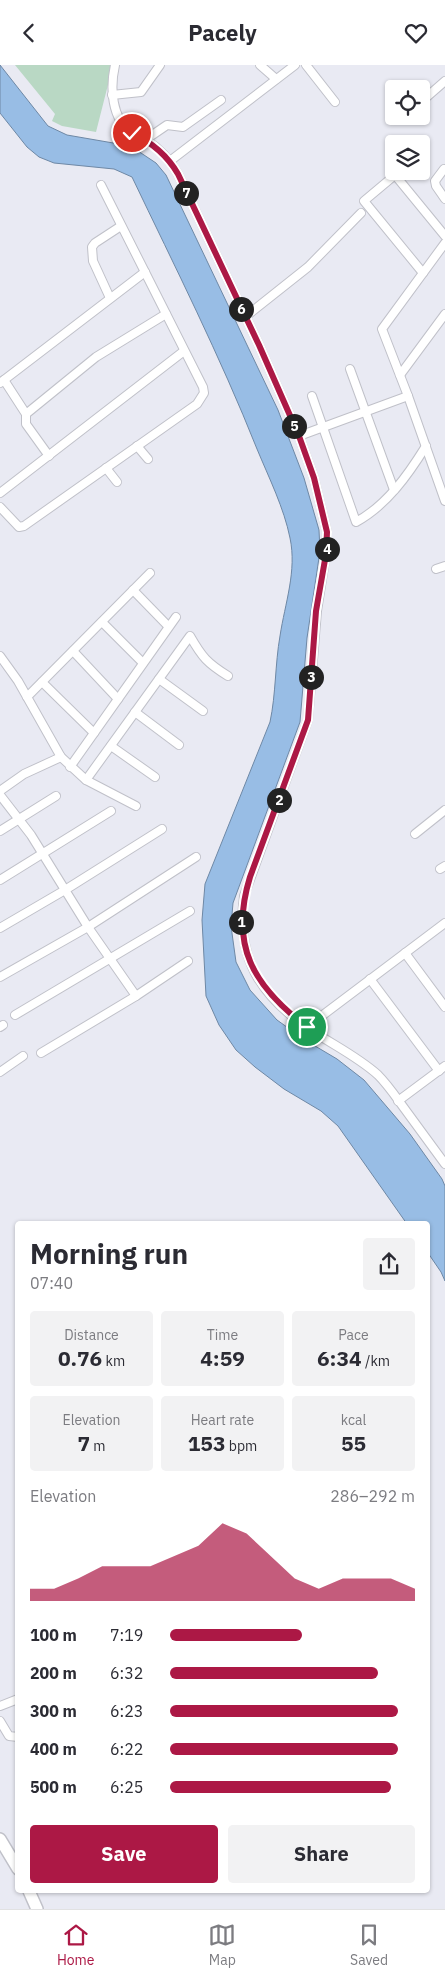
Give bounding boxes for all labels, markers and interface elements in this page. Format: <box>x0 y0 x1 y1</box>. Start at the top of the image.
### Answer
text: Pacely <box>188 18 257 47</box>
icon: back <box>15 19 43 47</box>
icon: heart <box>402 19 430 47</box>
map controls <box>385 80 430 180</box>
button: locate <box>385 80 430 125</box>
pin <box>111 112 153 154</box>
icon: check <box>118 119 146 147</box>
button: layers <box>385 135 430 180</box>
pin: 7 <box>174 181 198 205</box>
text: 7 <box>182 184 191 202</box>
pin: 6 <box>228 297 254 321</box>
text: 6 <box>237 300 246 318</box>
pin: 5 <box>282 413 306 439</box>
text: 5 <box>290 417 299 435</box>
pin: 4 <box>314 537 340 561</box>
text: 4 <box>323 540 332 558</box>
pin: 3 <box>298 665 324 689</box>
text: 3 <box>307 668 316 686</box>
pin: 2 <box>266 787 292 813</box>
text: 2 <box>275 791 284 809</box>
pin: 1 <box>228 909 254 935</box>
text: 1 <box>237 913 246 931</box>
pin <box>286 1006 328 1048</box>
icon: arrive <box>293 1013 321 1041</box>
text: Morning run <box>30 1235 188 1272</box>
button: share <box>363 1238 415 1290</box>
text: 07:40 <box>30 1273 73 1293</box>
text: Distance <box>64 1326 119 1344</box>
text: Time <box>207 1326 238 1344</box>
text: Pace <box>338 1326 369 1344</box>
text: 0.76 <box>58 1344 102 1372</box>
text: 4:59 <box>200 1344 245 1372</box>
text: 6:34 <box>317 1344 362 1372</box>
text: km <box>102 1352 125 1370</box>
text: /km <box>362 1352 390 1370</box>
text: Elevation <box>63 1411 121 1429</box>
text: Heart rate <box>191 1411 254 1429</box>
text: kcal <box>341 1411 366 1429</box>
text: 7 <box>77 1429 90 1457</box>
text: 153 <box>188 1429 226 1457</box>
text: 55 <box>341 1429 366 1457</box>
text: m <box>90 1437 106 1455</box>
text: bpm <box>226 1437 257 1455</box>
text: Elevation <box>30 1486 96 1506</box>
text: 286–292 m <box>330 1486 415 1506</box>
text: 100 m <box>30 1625 77 1645</box>
text: 7:19 <box>110 1625 143 1645</box>
text: 200 m <box>30 1663 77 1683</box>
text: 6:32 <box>110 1663 143 1683</box>
text: 300 m <box>30 1701 77 1721</box>
text: 6:23 <box>110 1701 143 1721</box>
text: 400 m <box>30 1739 77 1759</box>
text: 6:22 <box>110 1739 143 1759</box>
text: 500 m <box>30 1777 77 1797</box>
text: 6:25 <box>110 1777 143 1797</box>
button: Save <box>30 1825 218 1883</box>
button: Share <box>228 1825 415 1883</box>
tab: Home <box>57 1921 95 1969</box>
tab: Map <box>208 1921 236 1969</box>
tab: Saved <box>350 1921 388 1969</box>

